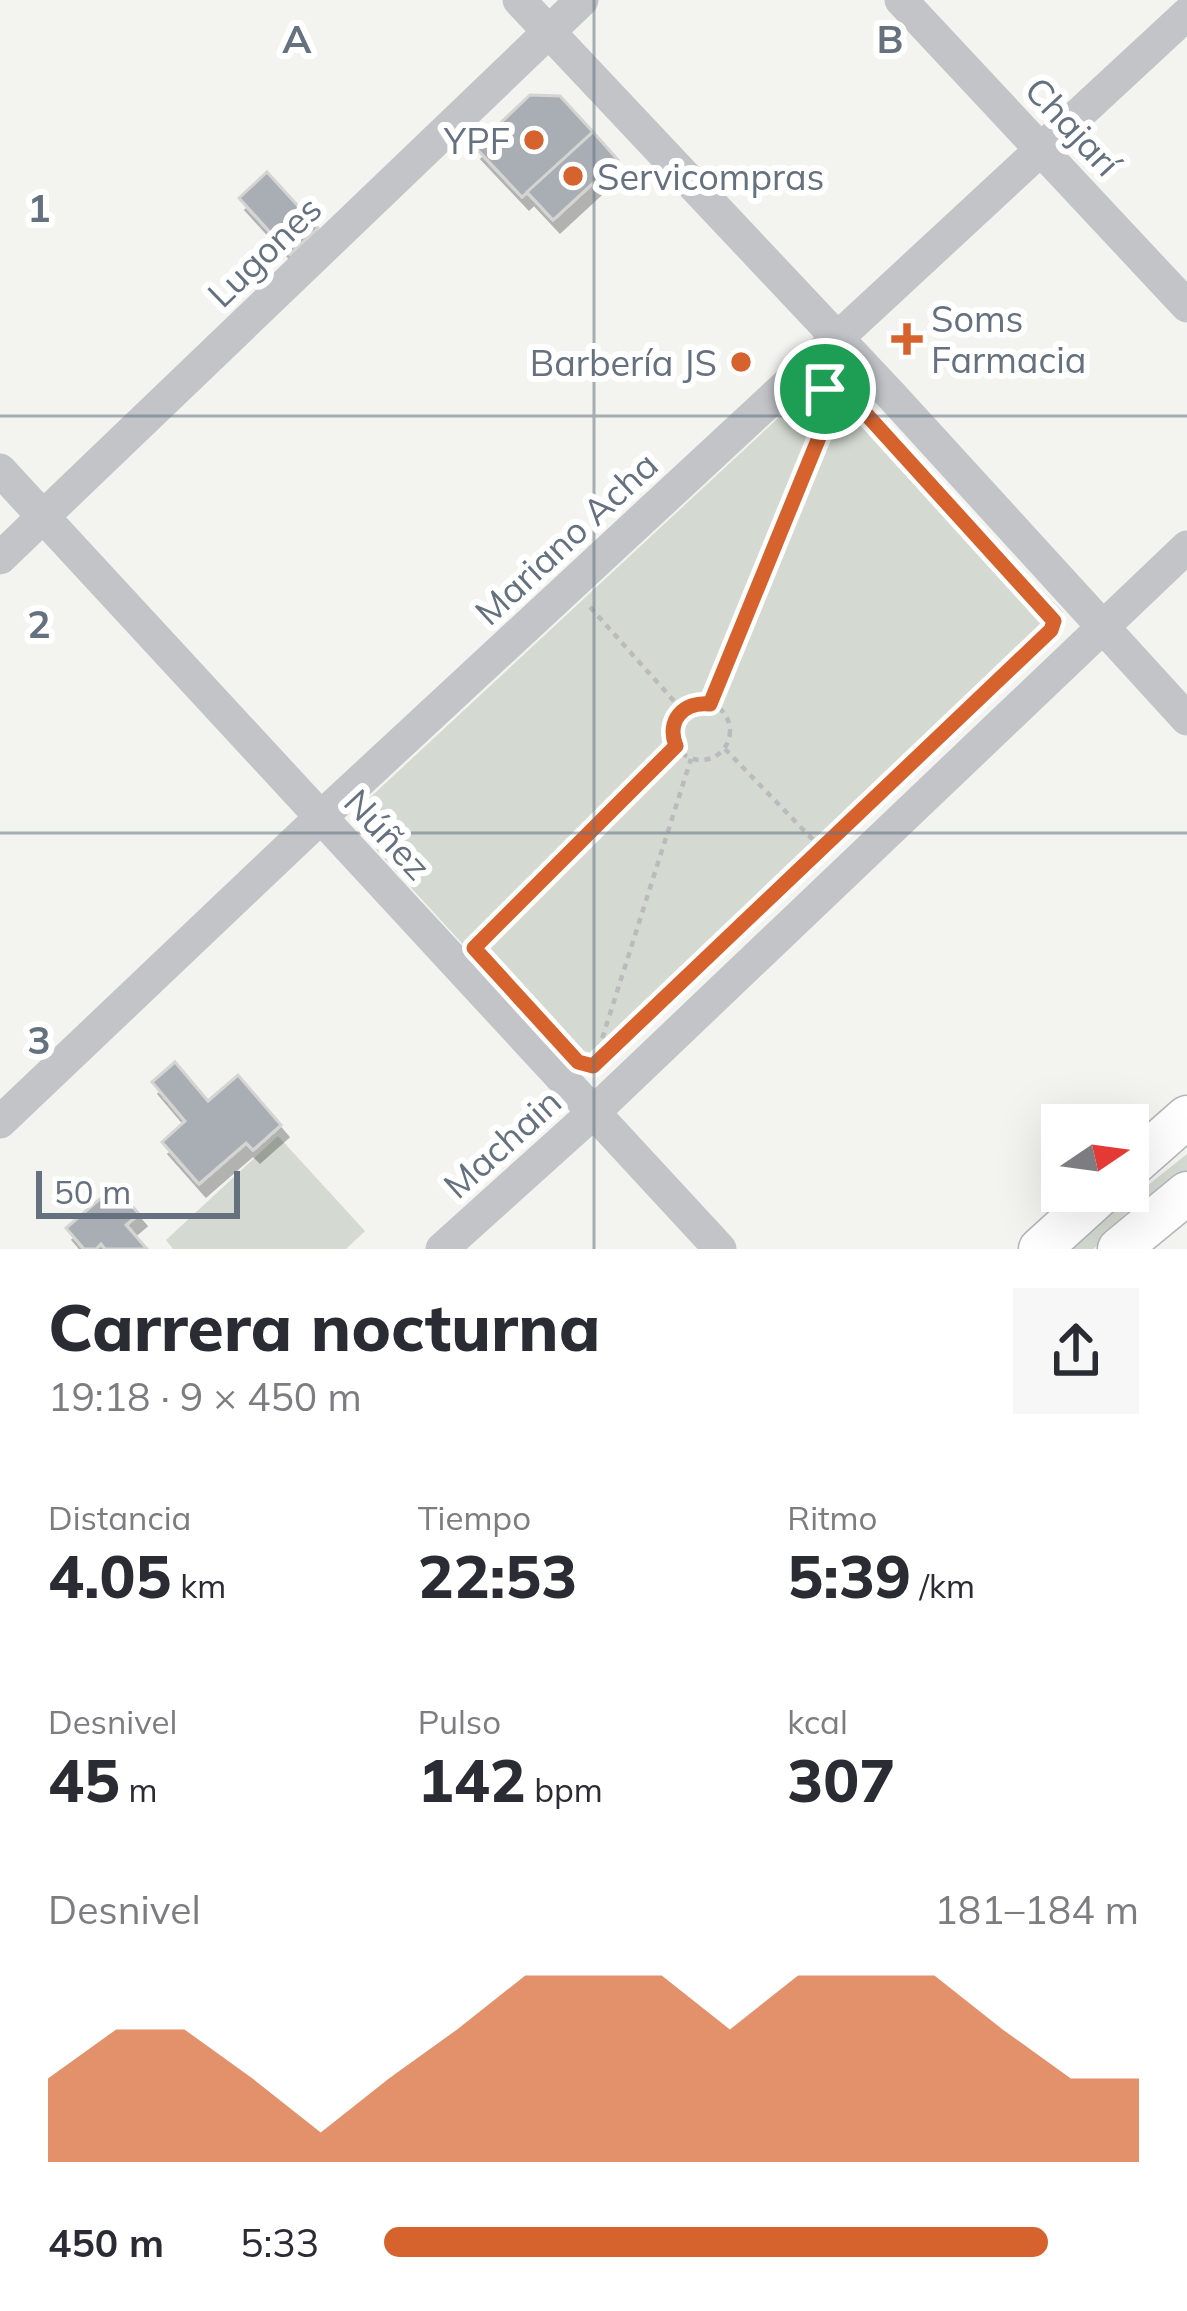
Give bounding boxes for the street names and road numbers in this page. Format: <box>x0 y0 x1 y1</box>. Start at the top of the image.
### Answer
street label: Chajarí <box>1016 67 1132 187</box>
street label: Lugones <box>198 186 330 316</box>
street label: Mariano Acha <box>465 442 667 634</box>
street label: Núñez <box>335 780 441 888</box>
street label: Machain <box>434 1079 570 1207</box>

